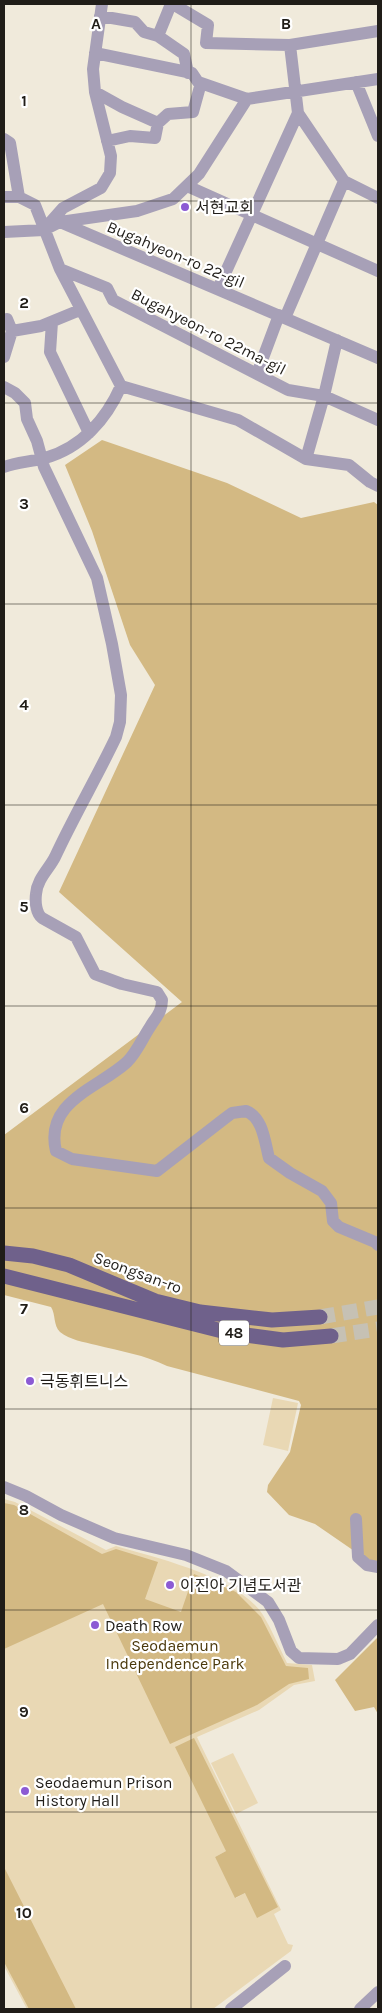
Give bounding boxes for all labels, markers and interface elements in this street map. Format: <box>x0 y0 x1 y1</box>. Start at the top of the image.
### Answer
text: A <box>91 14 101 33</box>
text: B <box>281 14 291 33</box>
text: 1 <box>21 91 27 110</box>
place label: 서현교회 <box>195 198 254 217</box>
marker: 서현교회 <box>179 201 191 213</box>
street label: Bugahyeon-ro 22-gil <box>104 217 247 292</box>
street label: Bugahyeon-ro 22ma-gil <box>128 284 289 379</box>
text: 2 <box>19 293 29 312</box>
text: 3 <box>19 494 29 513</box>
text: 4 <box>19 695 29 714</box>
text: 5 <box>19 897 29 916</box>
text: 6 <box>19 1098 29 1117</box>
street label: Seongsan-ro <box>91 1248 184 1297</box>
text: 7 <box>20 1299 28 1318</box>
road number: 48 <box>219 1320 249 1346</box>
place label: 극동휘트니스 <box>40 1372 128 1391</box>
marker: 극동휘트니스 <box>24 1375 36 1387</box>
text: 8 <box>19 1500 29 1519</box>
place label: 이진아 기념도서관 <box>180 1576 302 1595</box>
marker: 이진아 기념도서관 <box>164 1579 176 1591</box>
place label: Death Row <box>105 1616 183 1635</box>
marker: Death Row <box>89 1619 101 1631</box>
park label: Seodaemun Independence Park <box>105 1636 245 1673</box>
text: 9 <box>19 1702 29 1721</box>
place label: Seodaemun Prison History Hall <box>35 1773 172 1810</box>
marker: Seodaemun Prison History Hall <box>19 1785 31 1797</box>
text: 10 <box>16 1903 32 1922</box>

